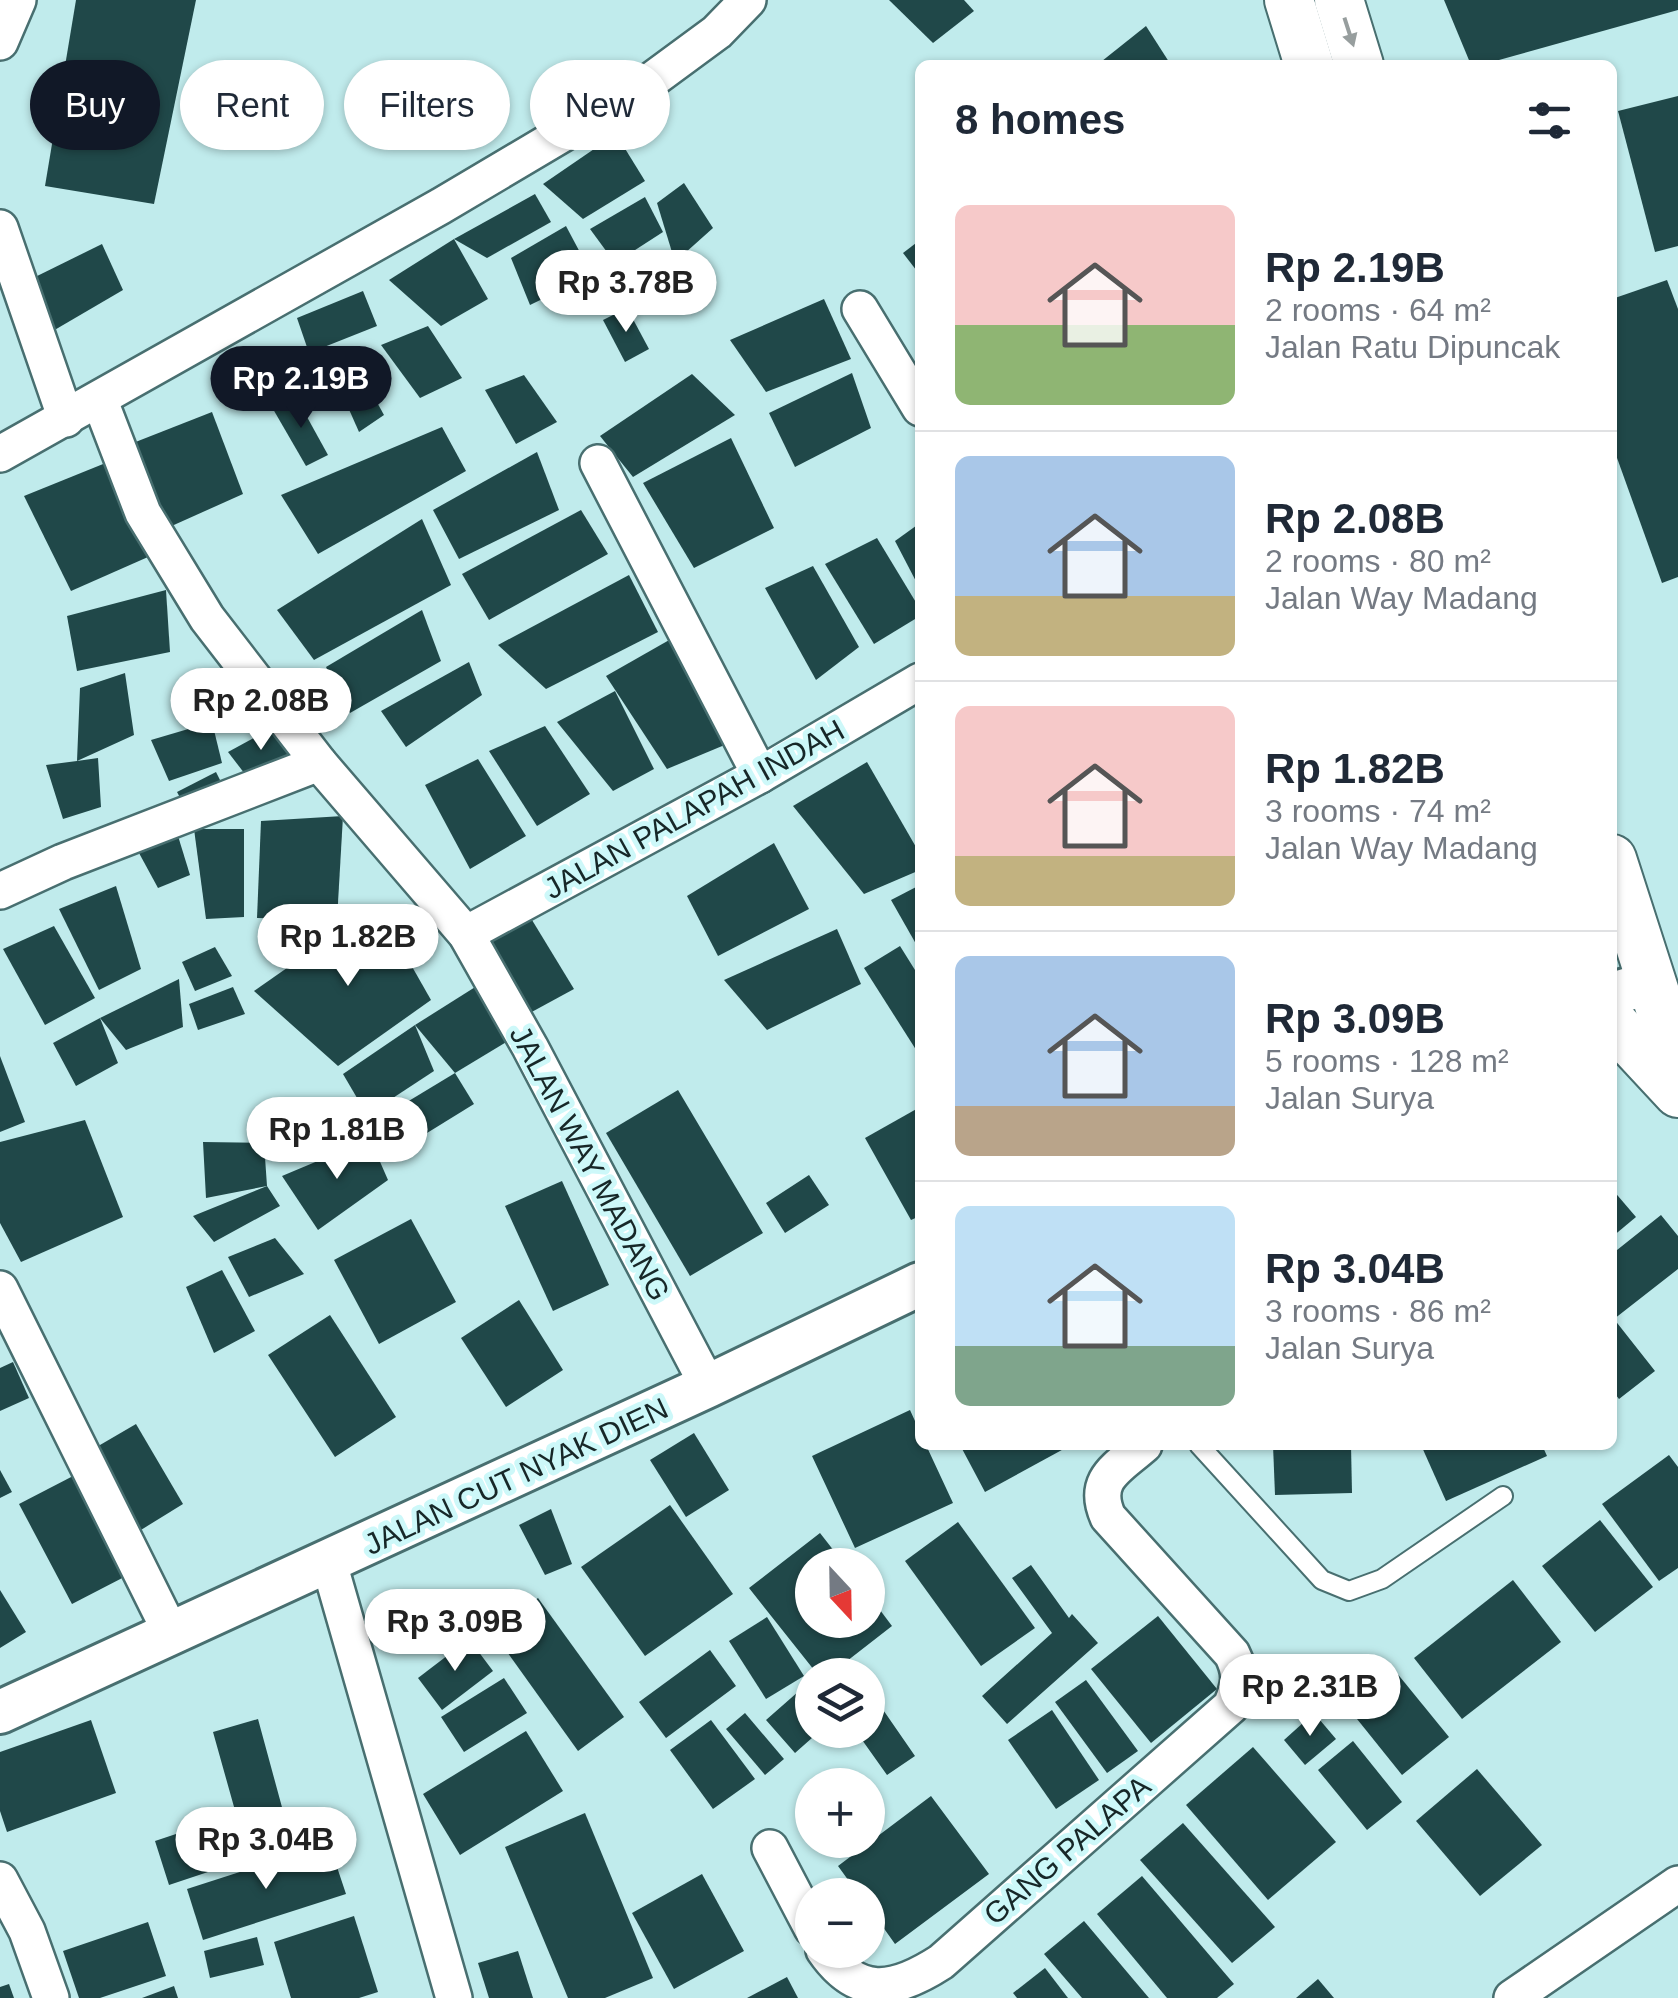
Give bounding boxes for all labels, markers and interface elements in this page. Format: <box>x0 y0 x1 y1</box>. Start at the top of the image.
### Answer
one-way arrow <box>1342 18 1357 48</box>
chip: Buy <box>30 60 160 150</box>
chip: Rent <box>180 60 324 150</box>
chip: Filters <box>344 60 510 150</box>
chip: New <box>530 60 670 150</box>
icon: filters <box>1522 93 1577 148</box>
text: 8 homes <box>955 96 1125 143</box>
text: Rp 2.19B <box>1265 244 1445 291</box>
icon: home <box>1035 245 1155 365</box>
pin: Rp 3.78B <box>523 250 729 335</box>
text: Rp 3.78B <box>558 264 694 300</box>
text: 2 rooms · 64 m² <box>1265 292 1491 328</box>
text: Jalan Ratu Dipuncak <box>1265 329 1560 365</box>
pin: Rp 2.19B <box>198 346 404 431</box>
text: Rp 2.19B <box>233 360 369 396</box>
text: Rp 2.08B <box>1265 495 1445 542</box>
icon: home <box>1035 496 1155 616</box>
text: 2 rooms · 80 m² <box>1265 543 1491 579</box>
text: Jalan Way Madang <box>1265 580 1538 616</box>
pin: Rp 2.08B <box>158 668 364 753</box>
text: Rp 2.08B <box>193 682 329 718</box>
street label: JALAN PALAPAH INDAH <box>538 713 850 905</box>
text: Rp 1.82B <box>1265 745 1445 792</box>
icon: home <box>1035 746 1155 866</box>
text: 3 rooms · 74 m² <box>1265 793 1491 829</box>
text: Jalan Way Madang <box>1265 830 1538 866</box>
pin: Rp 1.82B <box>245 904 451 989</box>
text: Rp 1.82B <box>280 918 416 954</box>
text: Rp 3.09B <box>1265 995 1445 1042</box>
icon: home <box>1035 996 1155 1116</box>
street label: JALAN WAY MADANG <box>504 1020 676 1306</box>
text: 5 rooms · 128 m² <box>1265 1043 1509 1079</box>
text: Jalan Surya <box>1265 1080 1434 1116</box>
pin: Rp 1.81B <box>234 1097 440 1182</box>
text: Rp 1.81B <box>269 1111 405 1147</box>
text: Rp 3.04B <box>1265 1245 1445 1292</box>
icon: home <box>1035 1246 1155 1366</box>
text: 3 rooms · 86 m² <box>1265 1293 1491 1329</box>
text: Jalan Surya <box>1265 1330 1434 1366</box>
street label: JALAN CUT NYAK DIEN <box>359 1391 673 1561</box>
north arrow <box>795 1548 885 1638</box>
map controls <box>795 1548 885 1968</box>
pin: Rp 3.09B <box>352 1589 558 1674</box>
text: Rp 3.09B <box>387 1603 523 1639</box>
pin: Rp 2.31B <box>1207 1654 1413 1739</box>
button: layers <box>795 1658 885 1748</box>
text: Rp 2.31B <box>1242 1668 1378 1704</box>
button: + <box>795 1768 885 1858</box>
street label: GANG PALAPA <box>977 1769 1157 1931</box>
pin: Rp 3.04B <box>163 1807 369 1892</box>
text: Rp 3.04B <box>198 1821 334 1857</box>
button: − <box>795 1878 885 1968</box>

